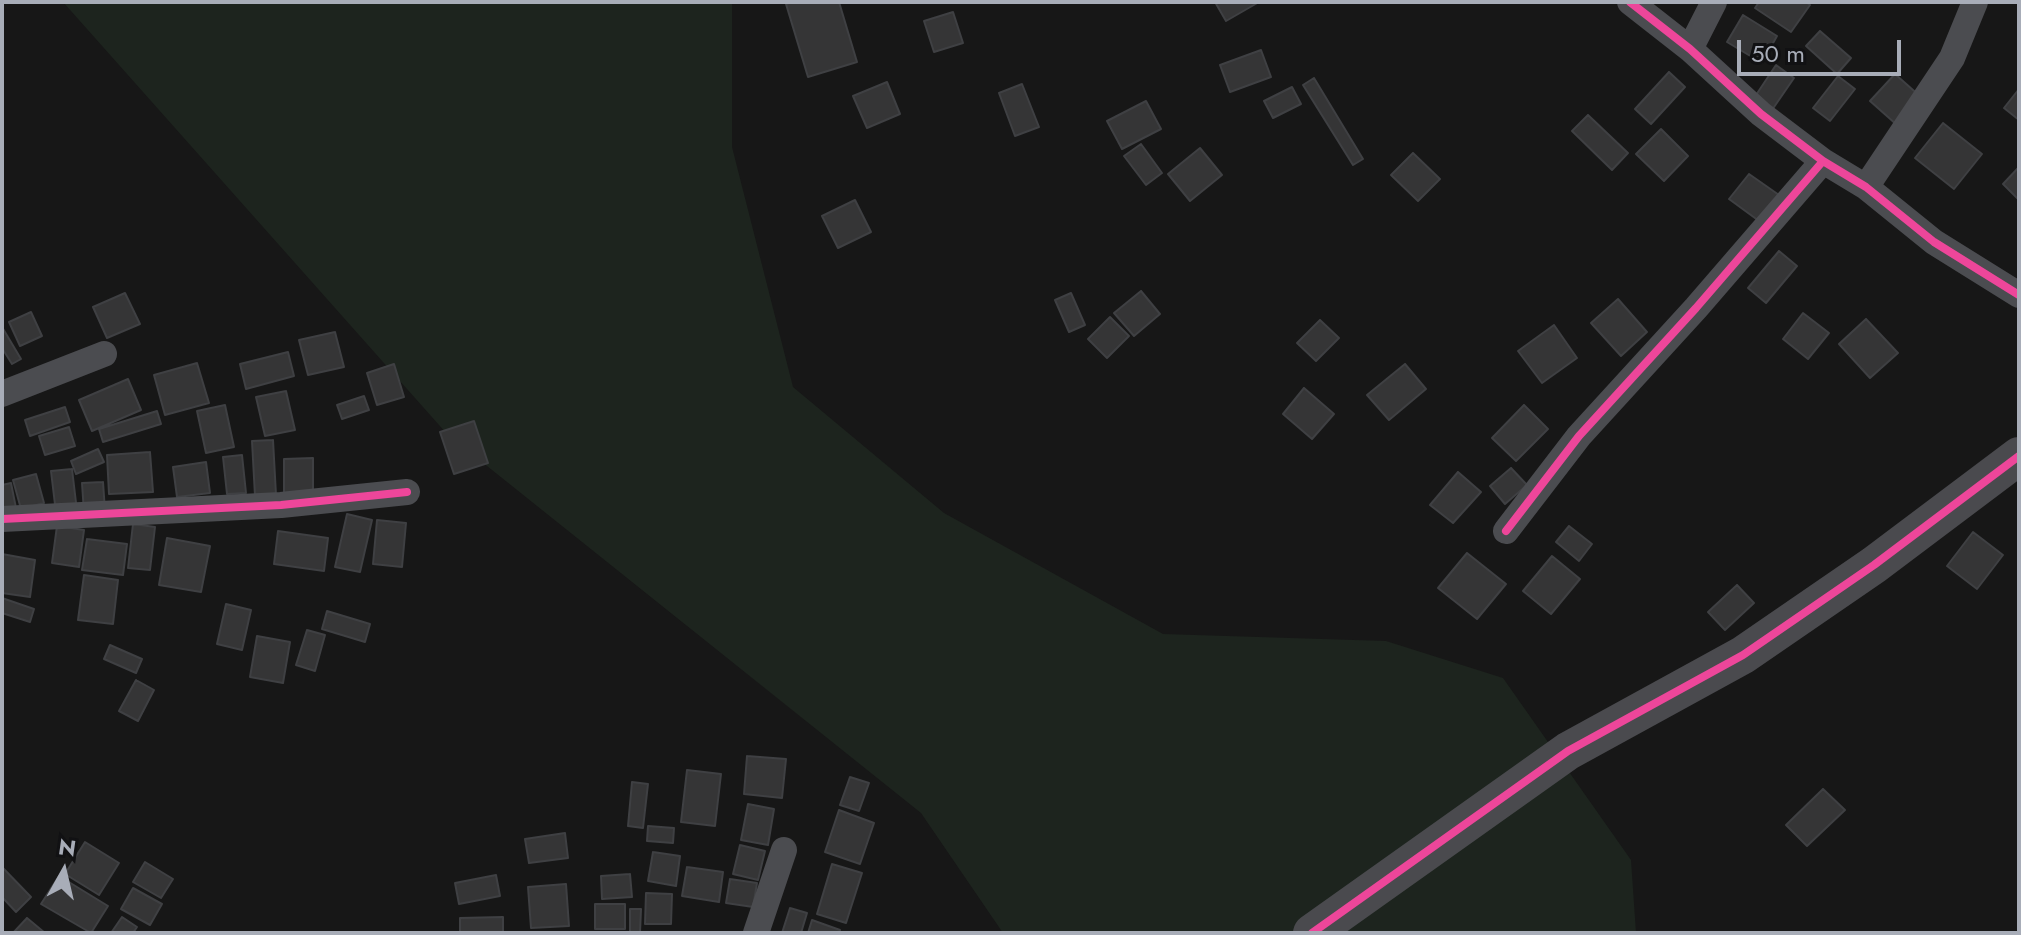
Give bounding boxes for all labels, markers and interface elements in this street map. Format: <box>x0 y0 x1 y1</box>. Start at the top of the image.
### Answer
scale bar <box>1741 24 1905 74</box>
text: 50 m <box>1751 36 1805 71</box>
text: N <box>56 830 78 864</box>
north arrow <box>24 831 104 911</box>

